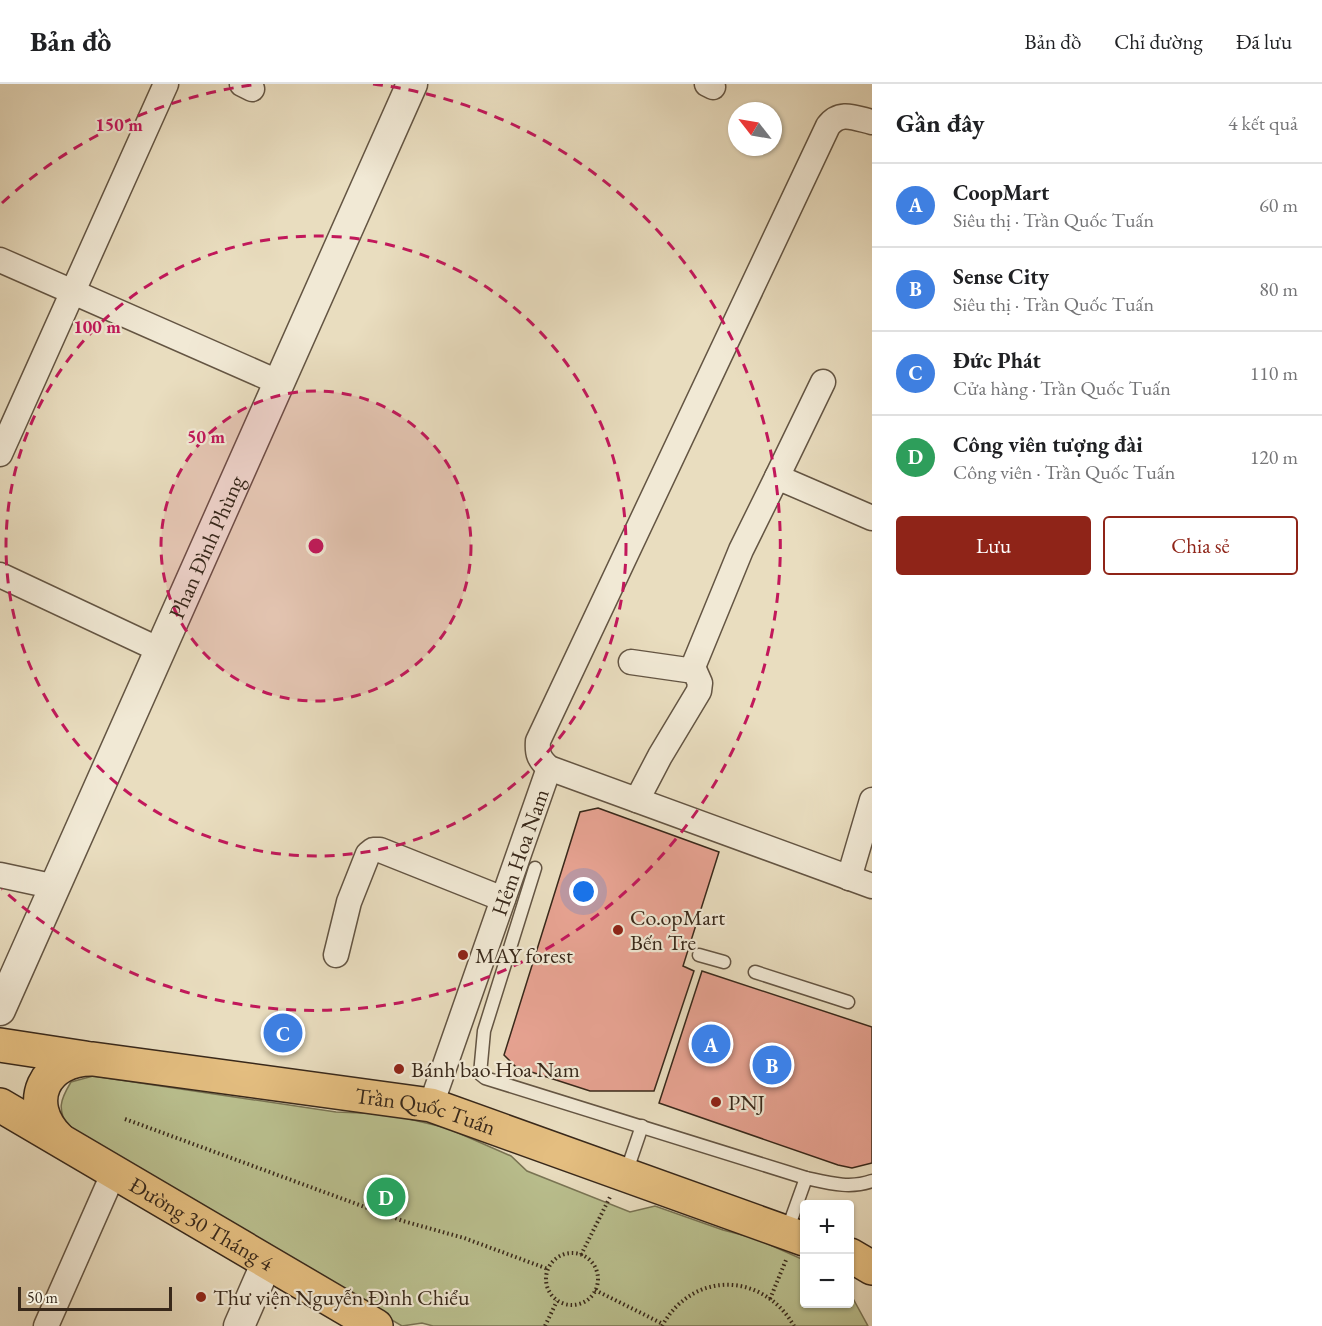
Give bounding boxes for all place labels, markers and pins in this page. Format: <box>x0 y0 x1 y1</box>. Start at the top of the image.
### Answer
centre of rings <box>306 536 326 556</box>
place label: Co.opMart Bến Tre <box>630 903 725 957</box>
marker: Co.opMart Bến Tre <box>611 923 625 937</box>
place label: MAY forest <box>475 941 573 970</box>
marker: MAY forest <box>456 948 470 962</box>
pin: C <box>264 1010 302 1056</box>
pin: A <box>692 1022 730 1066</box>
pin: B <box>752 1042 792 1088</box>
place label: Bánh bao Hoa Nam <box>411 1055 580 1084</box>
marker: Bánh bao Hoa Nam <box>392 1062 406 1076</box>
place label: PNJ <box>728 1088 765 1117</box>
marker: PNJ <box>709 1095 723 1109</box>
pin: D <box>366 1174 406 1220</box>
place label: Thư viện Nguyễn Đình Chiểu <box>213 1283 470 1312</box>
marker: Thư viện Nguyễn Đình Chiểu <box>194 1290 208 1304</box>

